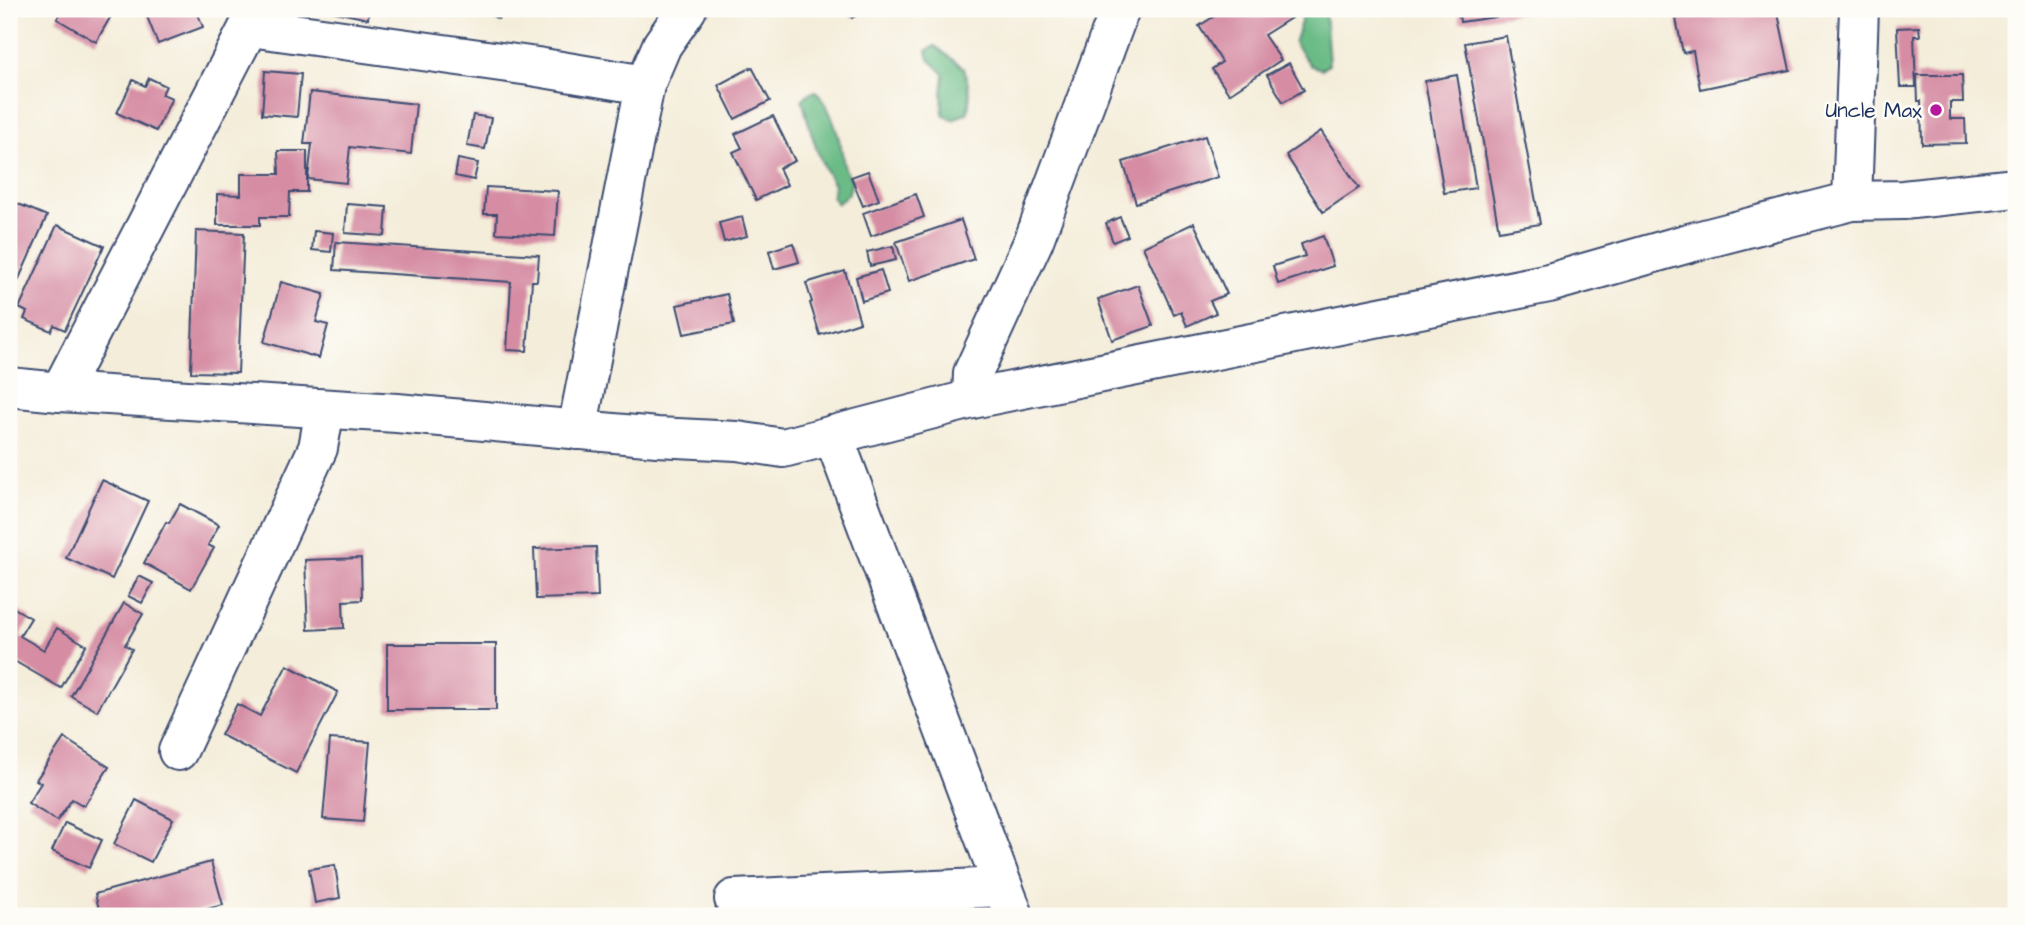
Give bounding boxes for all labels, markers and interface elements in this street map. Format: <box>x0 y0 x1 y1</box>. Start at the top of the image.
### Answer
place label: Uncle Max <box>1825 96 1922 125</box>
marker: Uncle Max <box>1928 102 1944 118</box>

